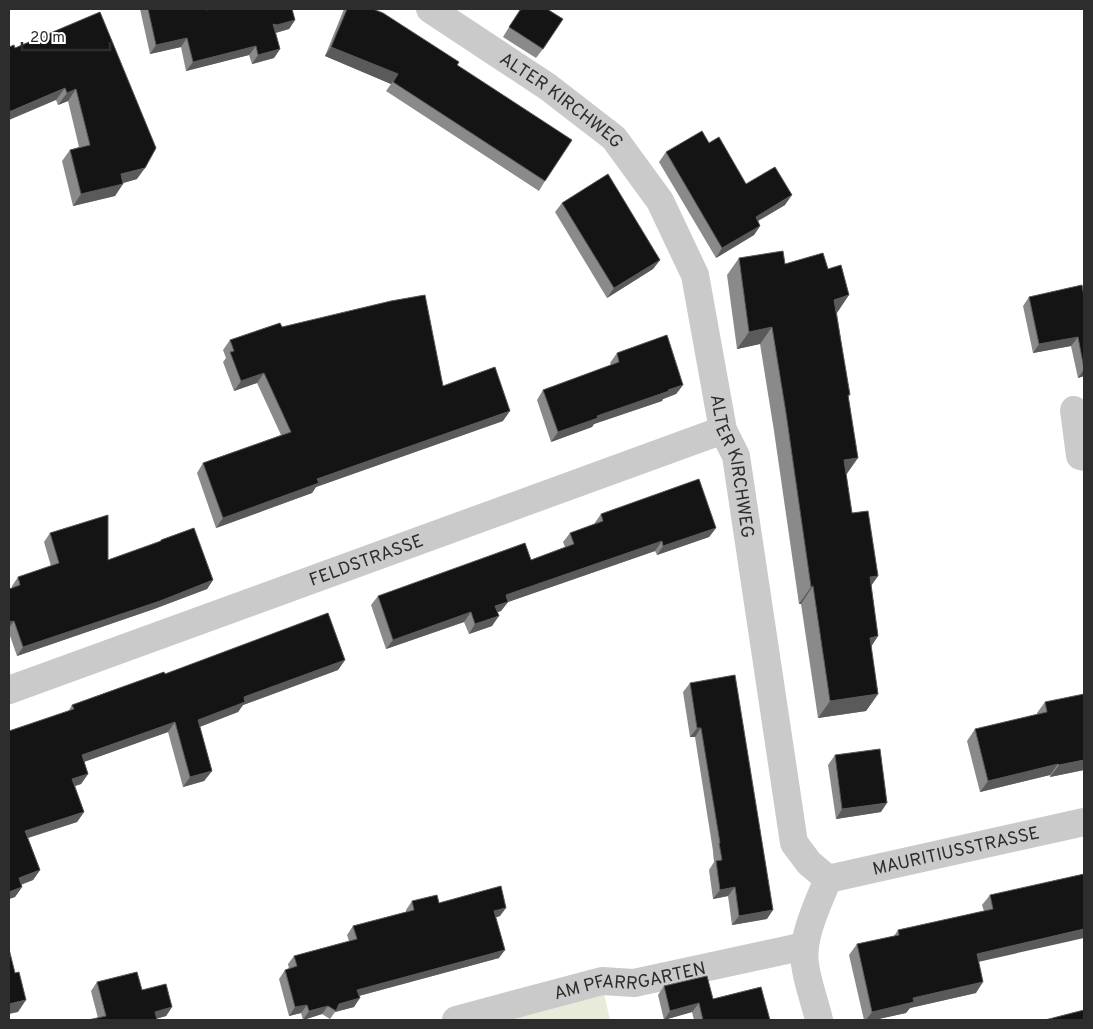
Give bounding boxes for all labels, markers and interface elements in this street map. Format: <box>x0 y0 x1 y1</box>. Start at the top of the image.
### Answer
scale bar <box>22 20 110 52</box>
text: 20 m <box>30 29 65 48</box>
street label: ALTER KIRCHWEG <box>495 48 627 153</box>
street label: ALTER KIRCHWEG <box>704 393 758 540</box>
street label: FELDSTRASSE <box>306 530 427 593</box>
street label: MAURITIUSSTRASSE <box>870 822 1042 882</box>
street label: AM PFARRGARTEN <box>552 958 708 1006</box>

